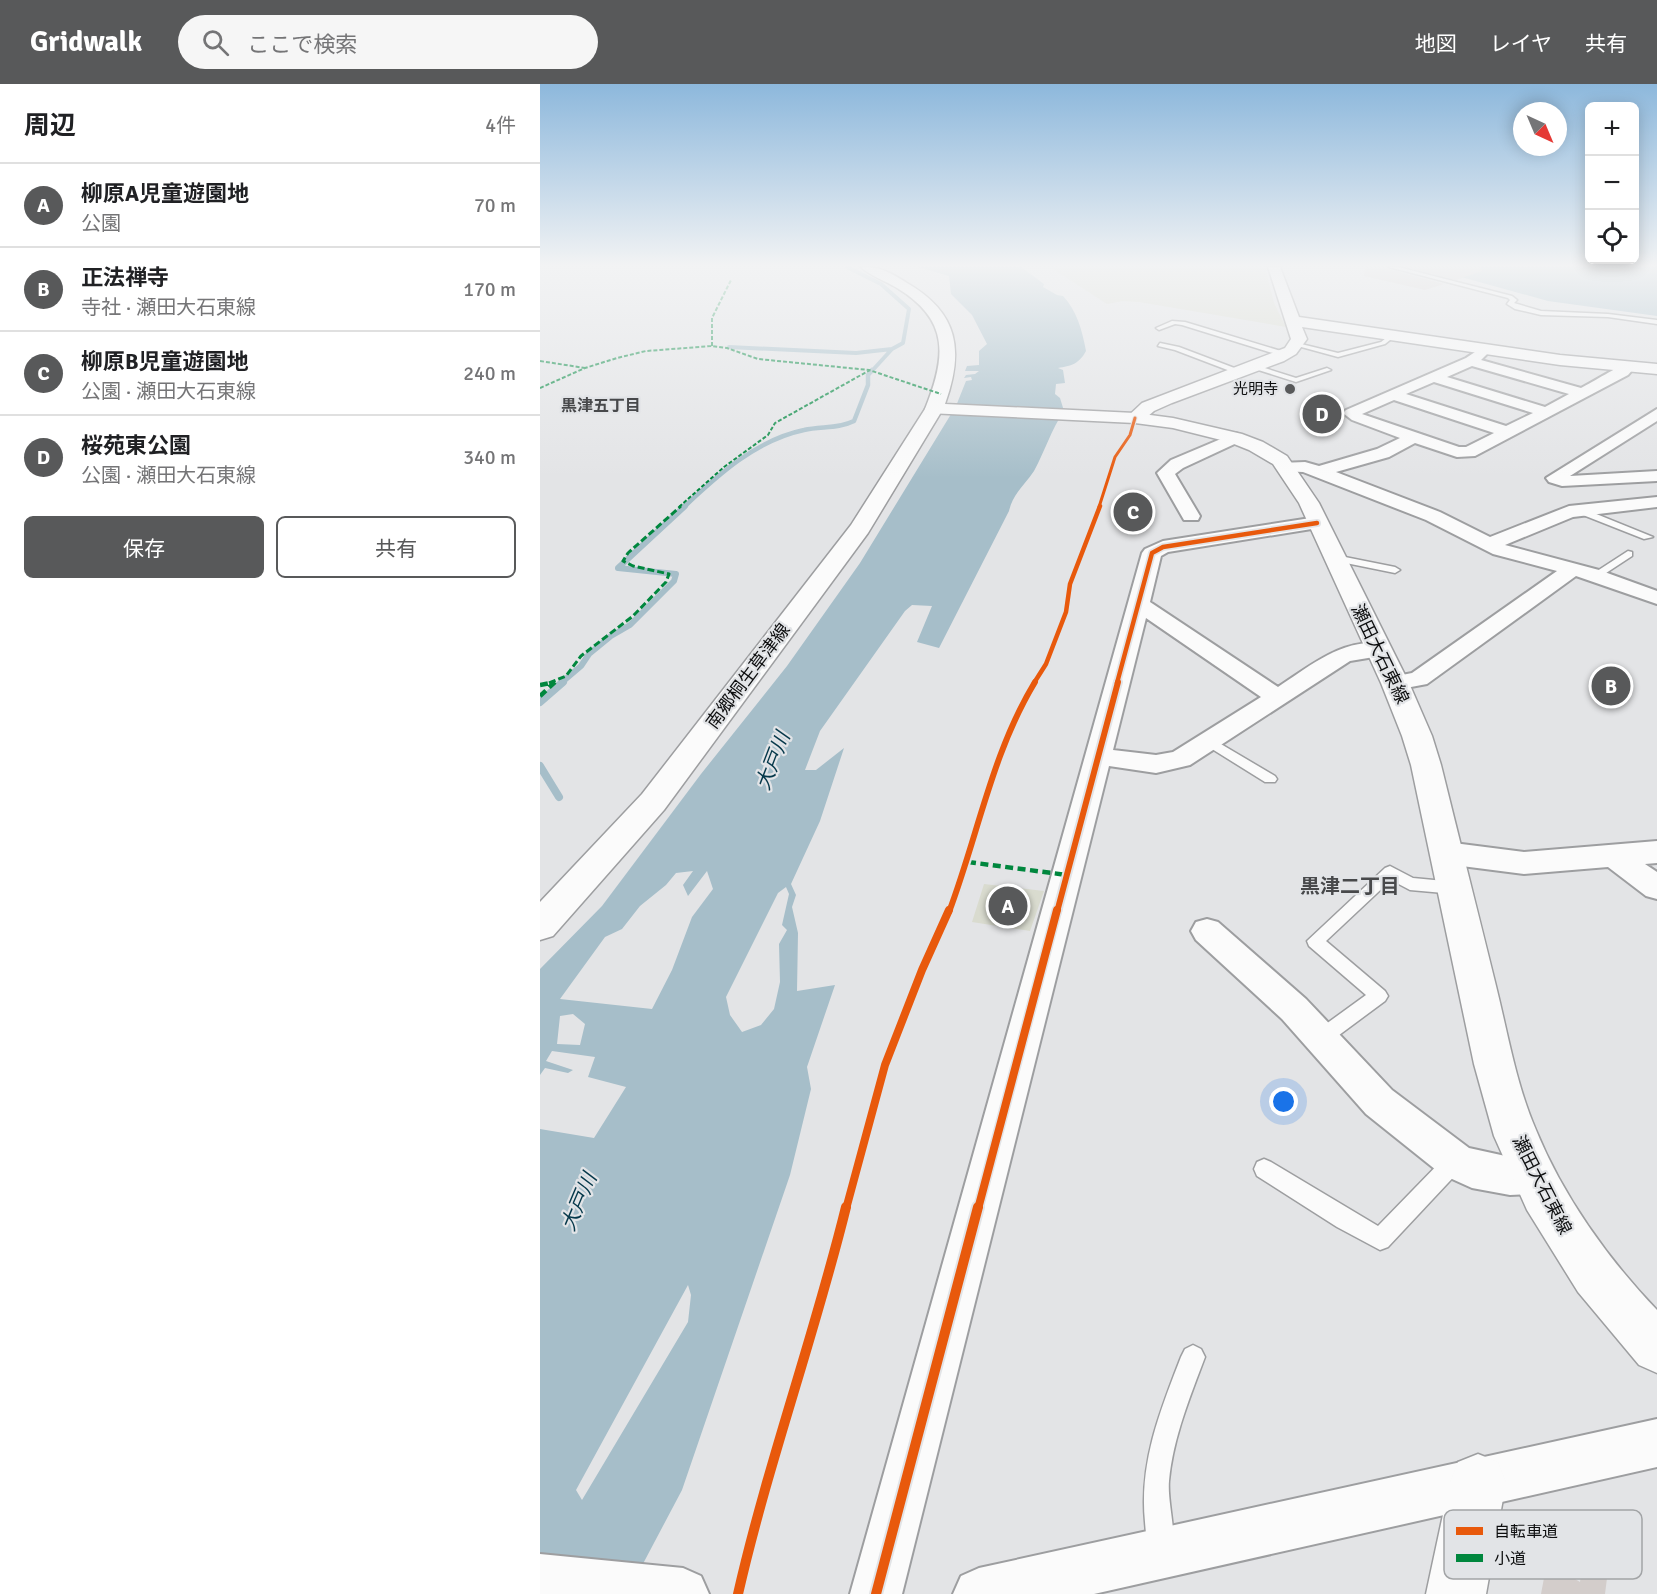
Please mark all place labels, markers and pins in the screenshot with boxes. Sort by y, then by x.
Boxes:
place label: 光明寺 [1233,380,1278,398]
marker: 光明寺 [1283,382,1297,396]
pin: D [1302,392,1342,436]
pin: C [1114,490,1152,534]
pin: B [1592,664,1630,708]
pin: A [988,884,1028,928]

